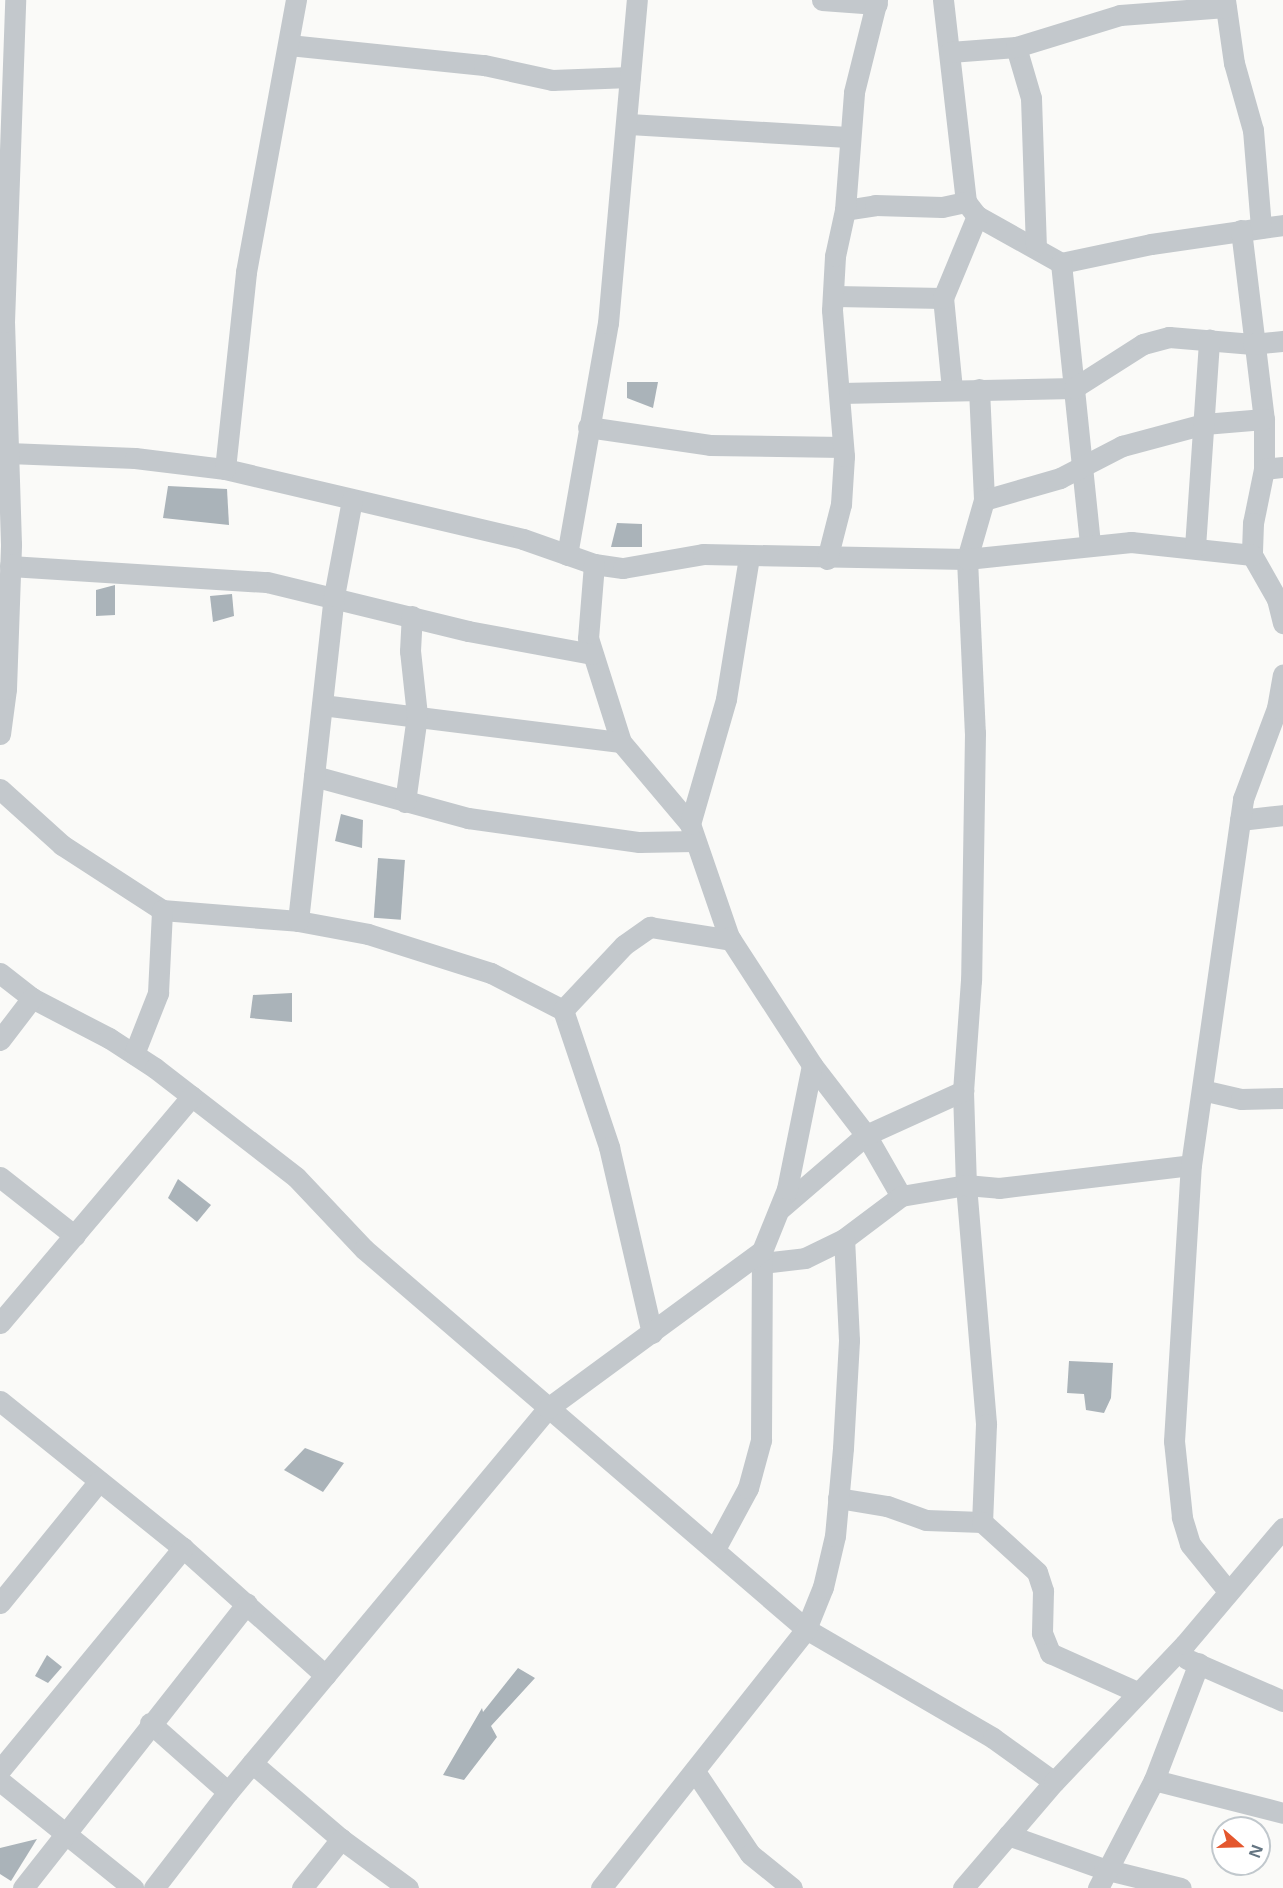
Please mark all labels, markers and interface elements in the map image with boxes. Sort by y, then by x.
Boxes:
north arrow [1211,1816,1271,1876]
text: N [1243,1842,1269,1861]

